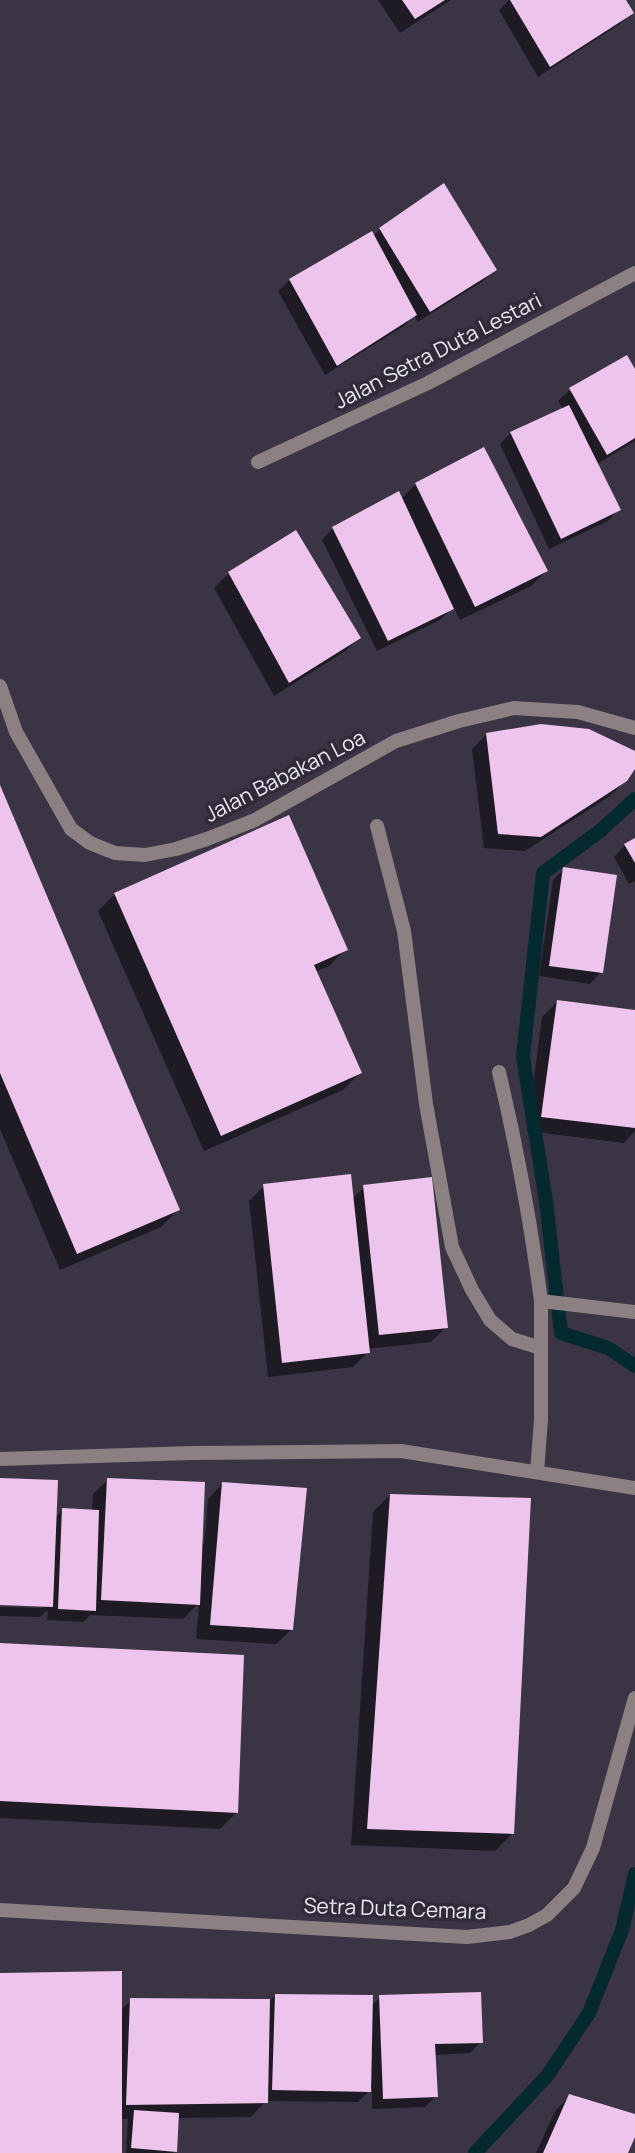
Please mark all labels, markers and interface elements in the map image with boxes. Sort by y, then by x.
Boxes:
street label: Jalan Setra Duta Lestari [329,286,546,415]
street label: Jalan Babakan Loa [199,722,370,828]
street label: Setra Duta Cemara [303,1891,487,1925]

